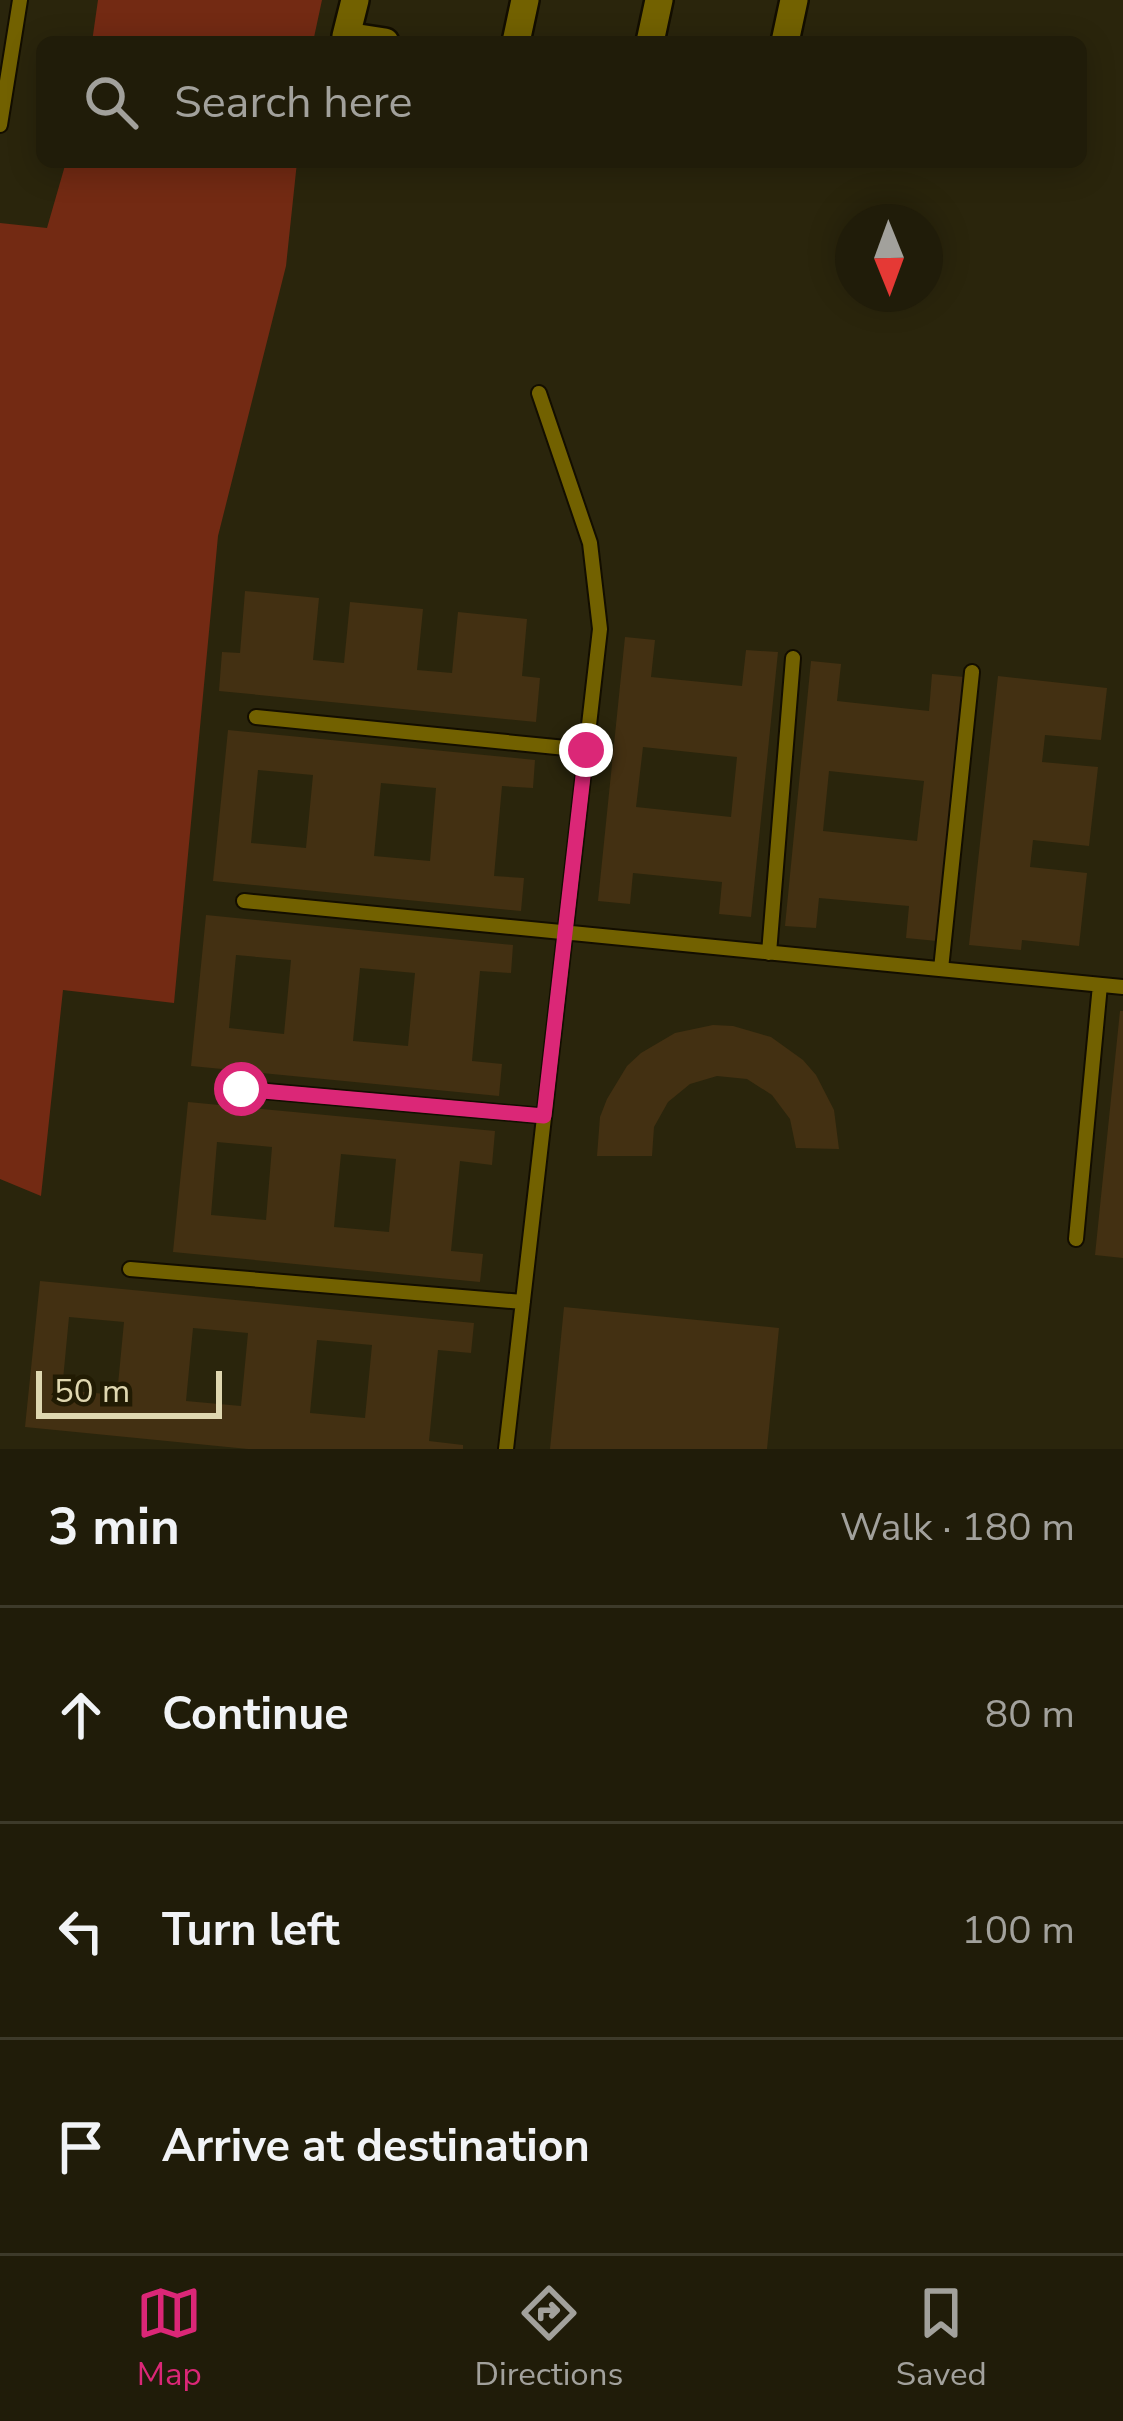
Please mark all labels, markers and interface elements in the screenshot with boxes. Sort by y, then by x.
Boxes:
search box [36,36,1087,168]
icon: search [78,69,144,135]
text: Search here [174,72,413,133]
north arrow [835,204,943,312]
route end [559,723,613,777]
route start [214,1062,268,1116]
scale bar [36,1365,222,1418]
text: 50 m [54,1369,130,1414]
text: 3 min [48,1492,180,1562]
text: Walk · 180 m [840,1501,1075,1554]
icon: ahead [48,1682,114,1748]
text: Continue [162,1684,349,1745]
text: 80 m [985,1688,1075,1741]
icon: left [48,1898,114,1964]
text: Turn left [162,1900,340,1961]
text: 100 m [961,1904,1075,1957]
icon: arrive [48,2114,114,2180]
text: Arrive at destination [162,2116,590,2177]
tab: Map [136,2280,202,2397]
tab: Directions [475,2280,623,2397]
tab: Saved [896,2280,987,2397]

